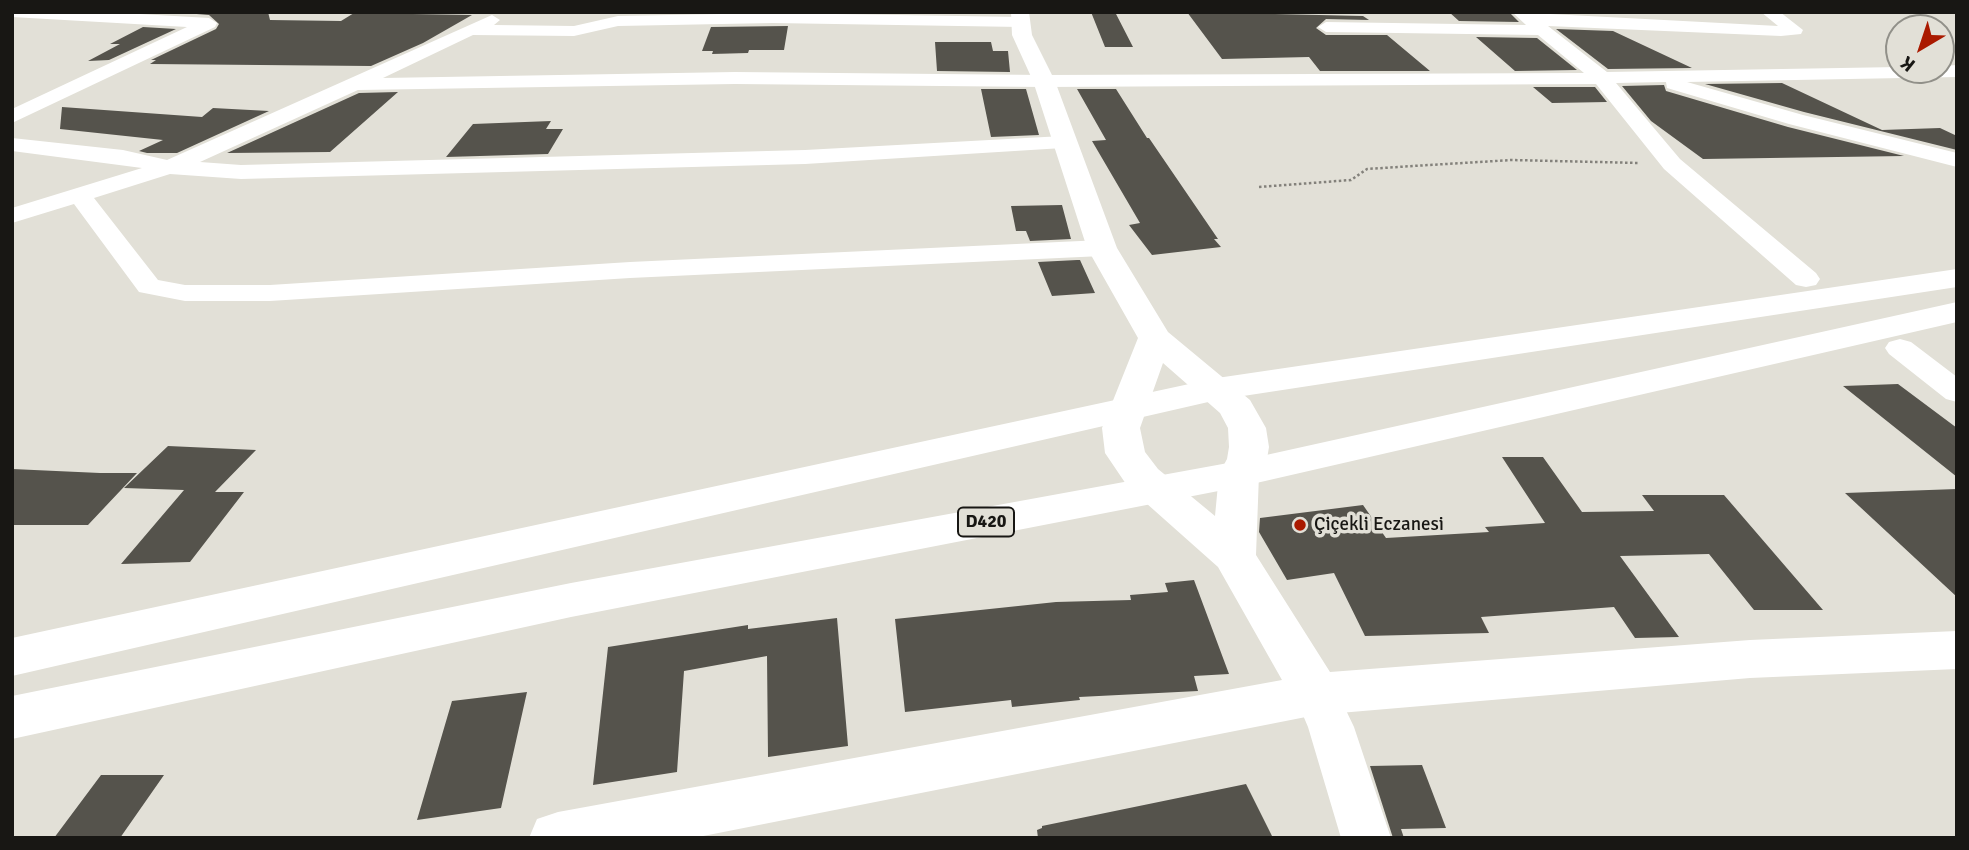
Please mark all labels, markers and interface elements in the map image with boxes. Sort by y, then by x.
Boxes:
north arrow [1885,14,1955,84]
text: K [1896,51,1920,77]
road number: D420 [958,508,1014,536]
place label: Çiçekli Eczanesi [1314,514,1444,536]
marker: Çiçekli Eczanesi [1292,517,1308,533]

